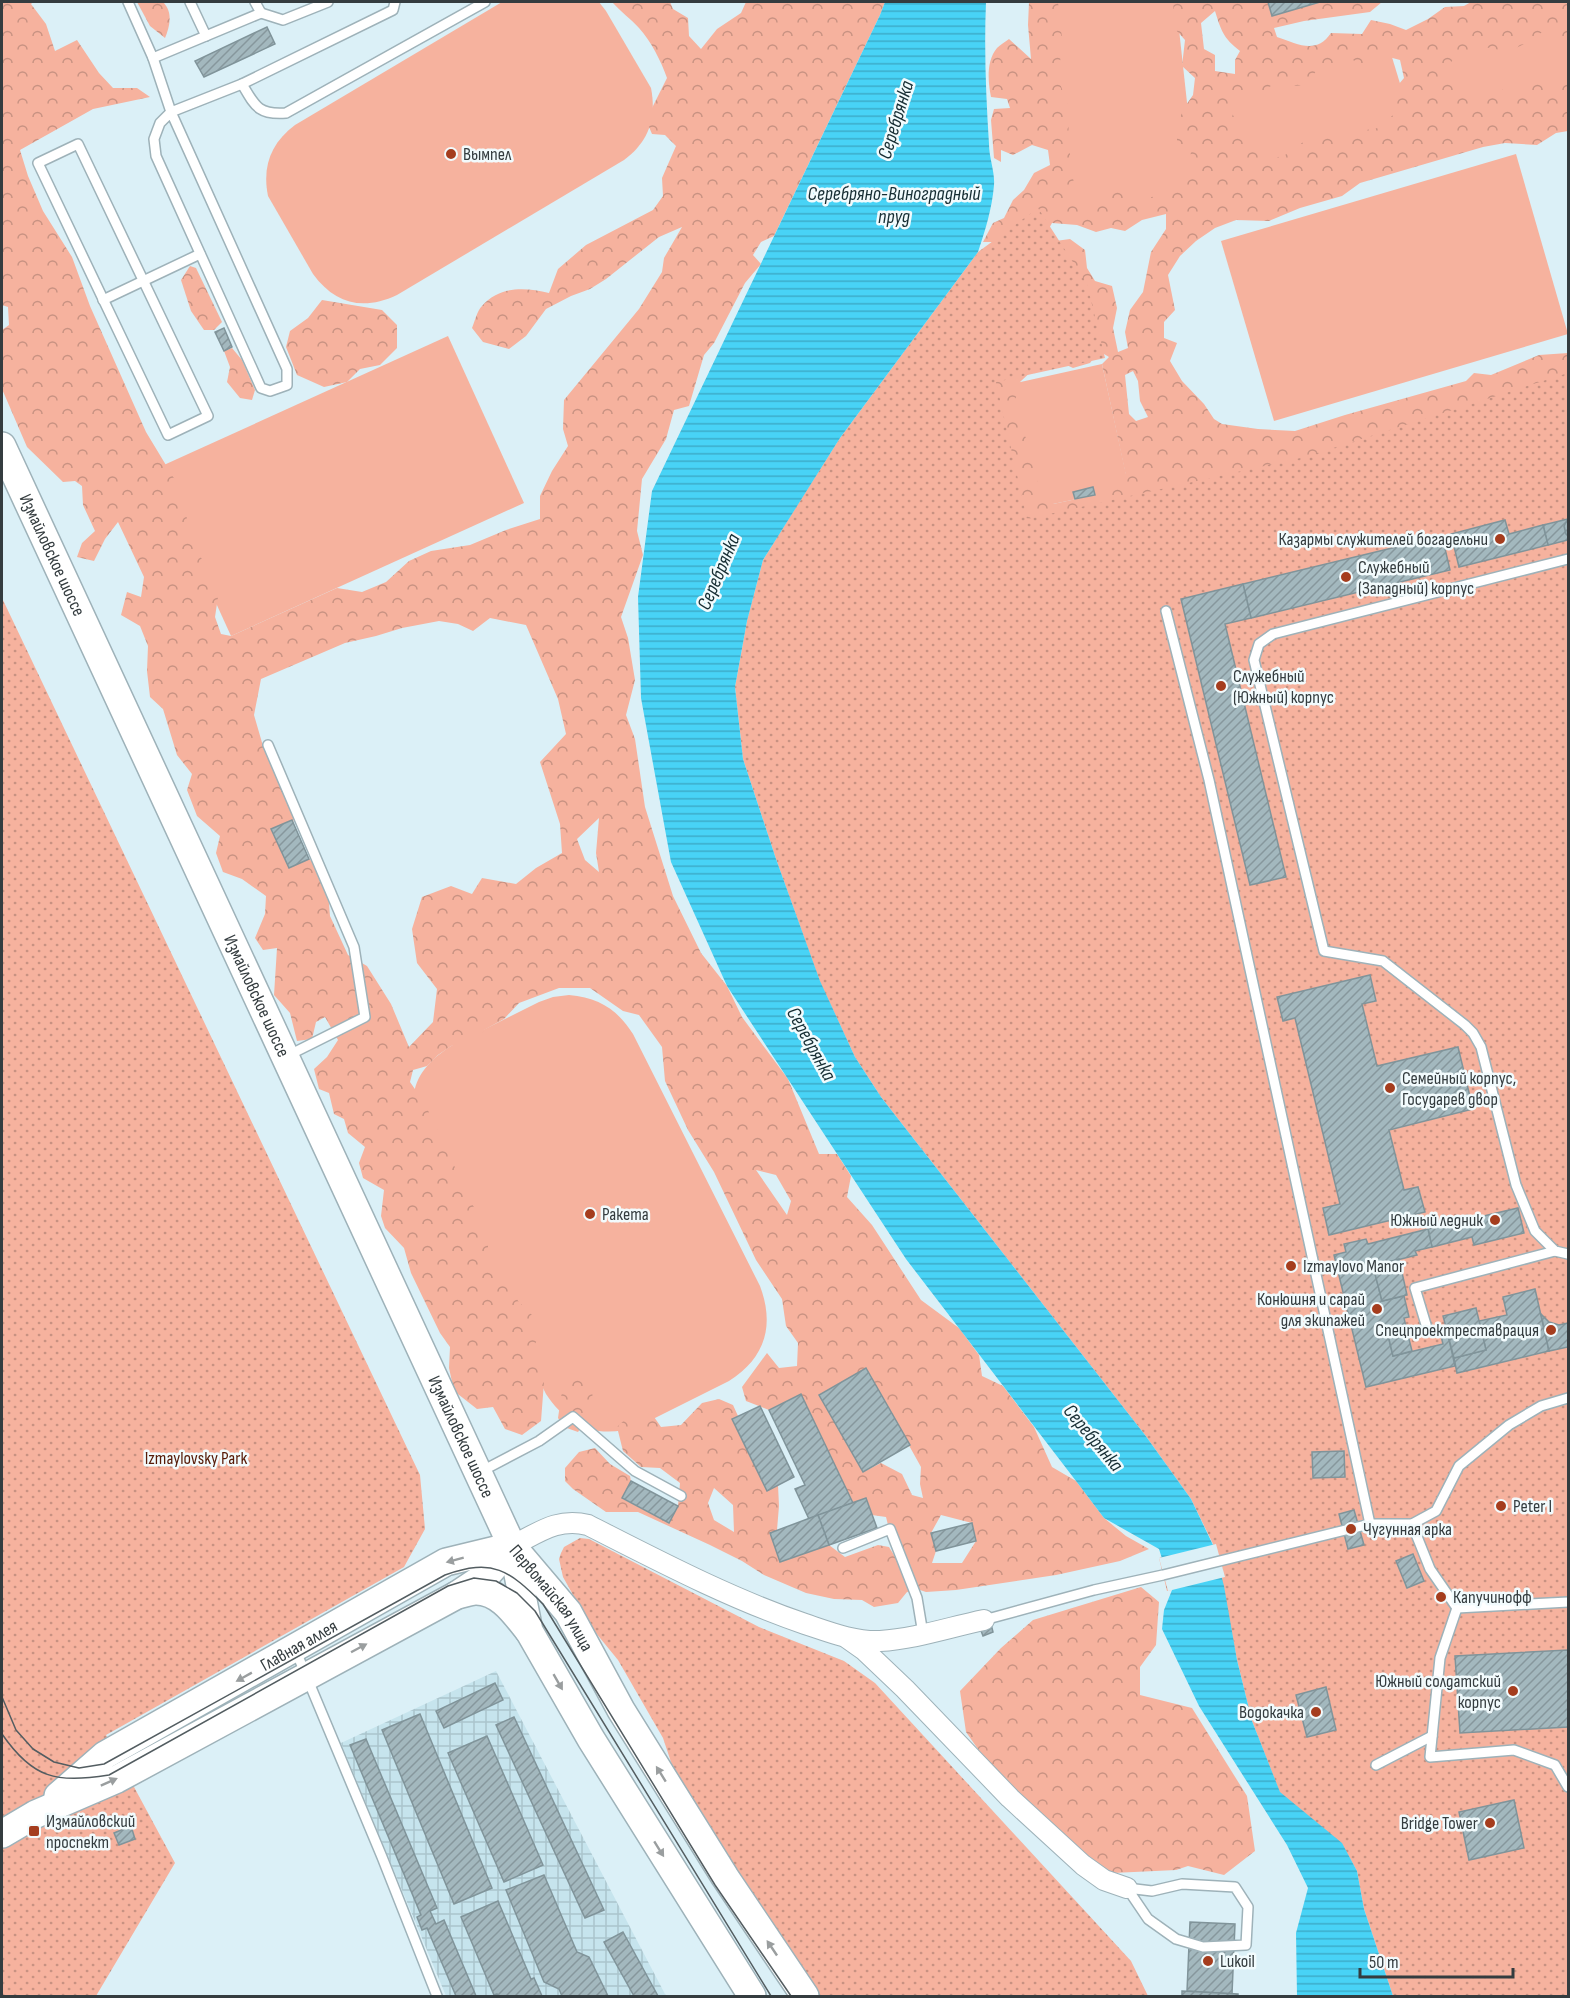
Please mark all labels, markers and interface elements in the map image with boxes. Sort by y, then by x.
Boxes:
water label: Серебрянка [873,78,919,162]
place label: Вымпел [463,144,512,165]
marker: Вымпел [444,147,458,161]
water label: Серебряно-Виноградный пруд [808,182,981,229]
street label: Измайловское шоссе [15,491,90,619]
place label: Казармы служителей богадельни [1279,529,1488,550]
water label: Серебрянка [692,530,746,614]
marker: Казармы служителей богадельни [1493,532,1507,546]
place label: Служебный (Западный) корпус [1358,557,1474,599]
marker: Служебный (Западный) корпус [1339,570,1353,584]
place label: Служебный (Южный) корпус [1233,666,1334,708]
marker: Служебный (Южный) корпус [1214,679,1228,693]
street label: Измайловское шоссе [220,931,294,1060]
water label: Серебрянка [781,1003,841,1085]
place label: Семейный корпус, Государев двор [1402,1068,1516,1110]
marker: Семейный корпус, Государев двор [1383,1081,1397,1095]
place label: Ракета [602,1204,649,1225]
marker: Ракета [583,1207,597,1221]
place label: Южный ледник [1390,1210,1483,1231]
marker: Южный ледник [1488,1213,1502,1227]
place label: Izmaylovo Manor [1303,1256,1404,1277]
marker: Izmaylovo Manor [1284,1259,1298,1273]
place label: Конюшня и сарай для экипажей [1257,1289,1365,1331]
marker: Конюшня и сарай для экипажей [1370,1302,1384,1316]
place label: Спецпроектреставрация [1375,1320,1539,1341]
marker: Спецпроектреставрация [1544,1323,1558,1337]
street label: Измайловское шоссе [424,1372,499,1501]
water label: Серебрянка [1058,1399,1128,1477]
park label: Izmaylovsky Park [145,1448,247,1469]
place label: Peter I [1513,1496,1552,1517]
marker: Peter I [1494,1499,1508,1513]
place label: Чугунная арка [1363,1519,1452,1540]
marker: Чугунная арка [1344,1522,1358,1536]
street label: Первомайская улица [505,1540,598,1655]
one-way arrow [446,1556,464,1565]
place label: Капучинофф [1453,1587,1532,1608]
marker: Капучинофф [1434,1590,1448,1604]
street label: Главная аллея [257,1615,341,1675]
one-way arrow [351,1643,368,1653]
one-way arrow [236,1671,252,1682]
place label: Южный солдатский корпус [1375,1671,1501,1713]
one-way arrow [553,1674,564,1690]
marker: Южный солдатский корпус [1506,1684,1520,1698]
place label: Водокачка [1239,1702,1304,1723]
marker: Водокачка [1309,1705,1323,1719]
one-way arrow [655,1766,666,1782]
one-way arrow [101,1778,118,1787]
place label: Измайловский проспект [46,1811,135,1853]
place label: Bridge Tower [1401,1813,1478,1834]
marker: Bridge Tower [1483,1816,1497,1830]
marker: Измайловский проспект [27,1824,41,1838]
one-way arrow [654,1840,665,1857]
one-way arrow [767,1940,778,1956]
scale bar [1360,1941,1513,1979]
place label: Lukoil [1220,1951,1255,1972]
text: 50 m [1369,1952,1399,1973]
marker: Lukoil [1201,1954,1215,1968]

